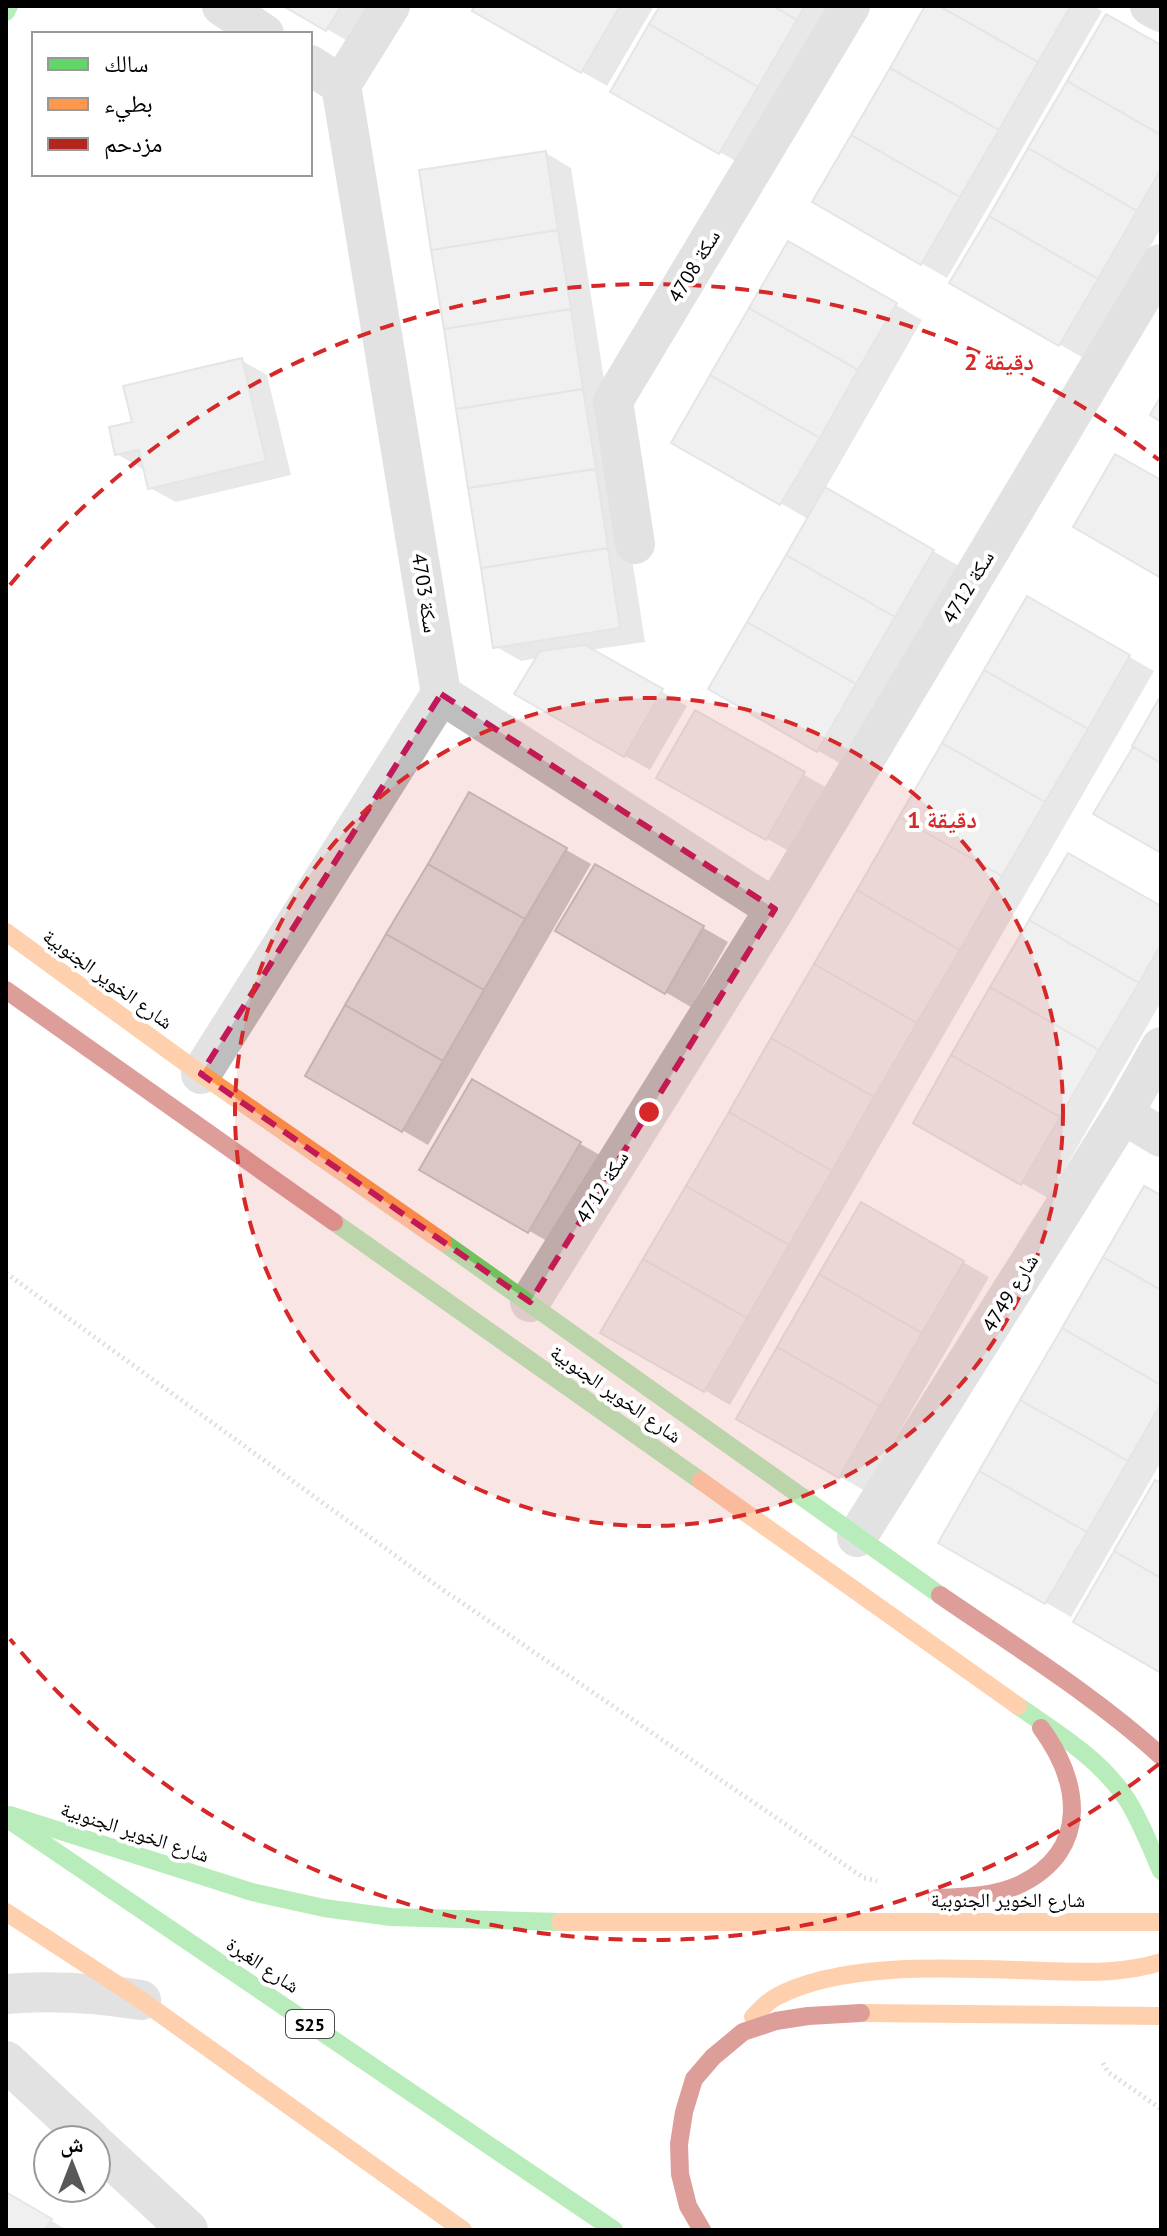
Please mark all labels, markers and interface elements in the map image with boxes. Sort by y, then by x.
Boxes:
legend [32,32,312,176]
text: سالك [104,48,149,79]
text: بطيء [104,88,153,123]
text: مزدحم [104,128,163,160]
street label: سكة 4708 [662,225,726,307]
text: 2 دقيقة [964,346,1034,377]
street label: سكة 4712 [936,546,1000,628]
street label: 4703 سكة [406,551,444,635]
text: 1 دقيقة [907,804,977,835]
street label: شارع الخوير الجنوبية [38,923,178,1035]
centre of rings [635,1098,663,1126]
street label: سكة 4712 [570,1146,634,1228]
street label: 4749 شارع [976,1249,1044,1337]
street label: شارع الخوير الجنوبية [545,1339,687,1449]
street label: شارع الخوير الجنوبية [57,1796,213,1868]
street label: شارع الخوير الجنوبية [931,1887,1085,1913]
street label: شارع الغبرة [221,1931,305,1999]
road number: S25 [286,2010,334,2038]
north arrow [32,2124,112,2204]
text: ش [60,2130,84,2158]

